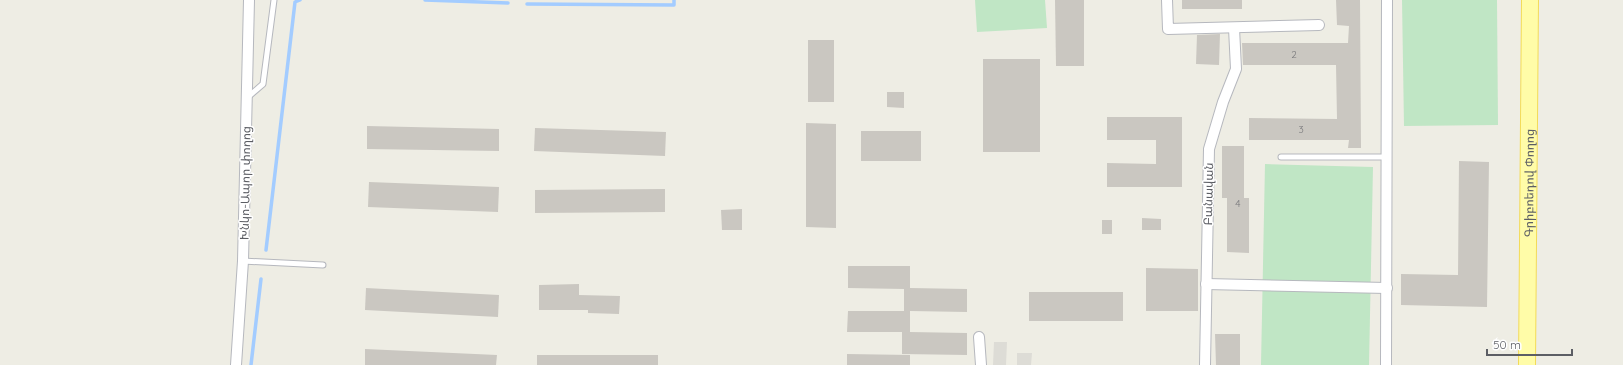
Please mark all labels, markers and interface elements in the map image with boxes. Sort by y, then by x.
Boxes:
house number: 2 [1291,48,1297,61]
house number: 3 [1298,123,1304,136]
street label: Խնկո-Ապոր փողոց [237,126,253,240]
street label: Գրիբոեդով Փողոց [1521,129,1536,237]
street label: Բանավան [1200,162,1216,226]
house number: 4 [1235,197,1241,210]
scale bar [1487,331,1572,357]
text: 50 m [1493,337,1521,352]

